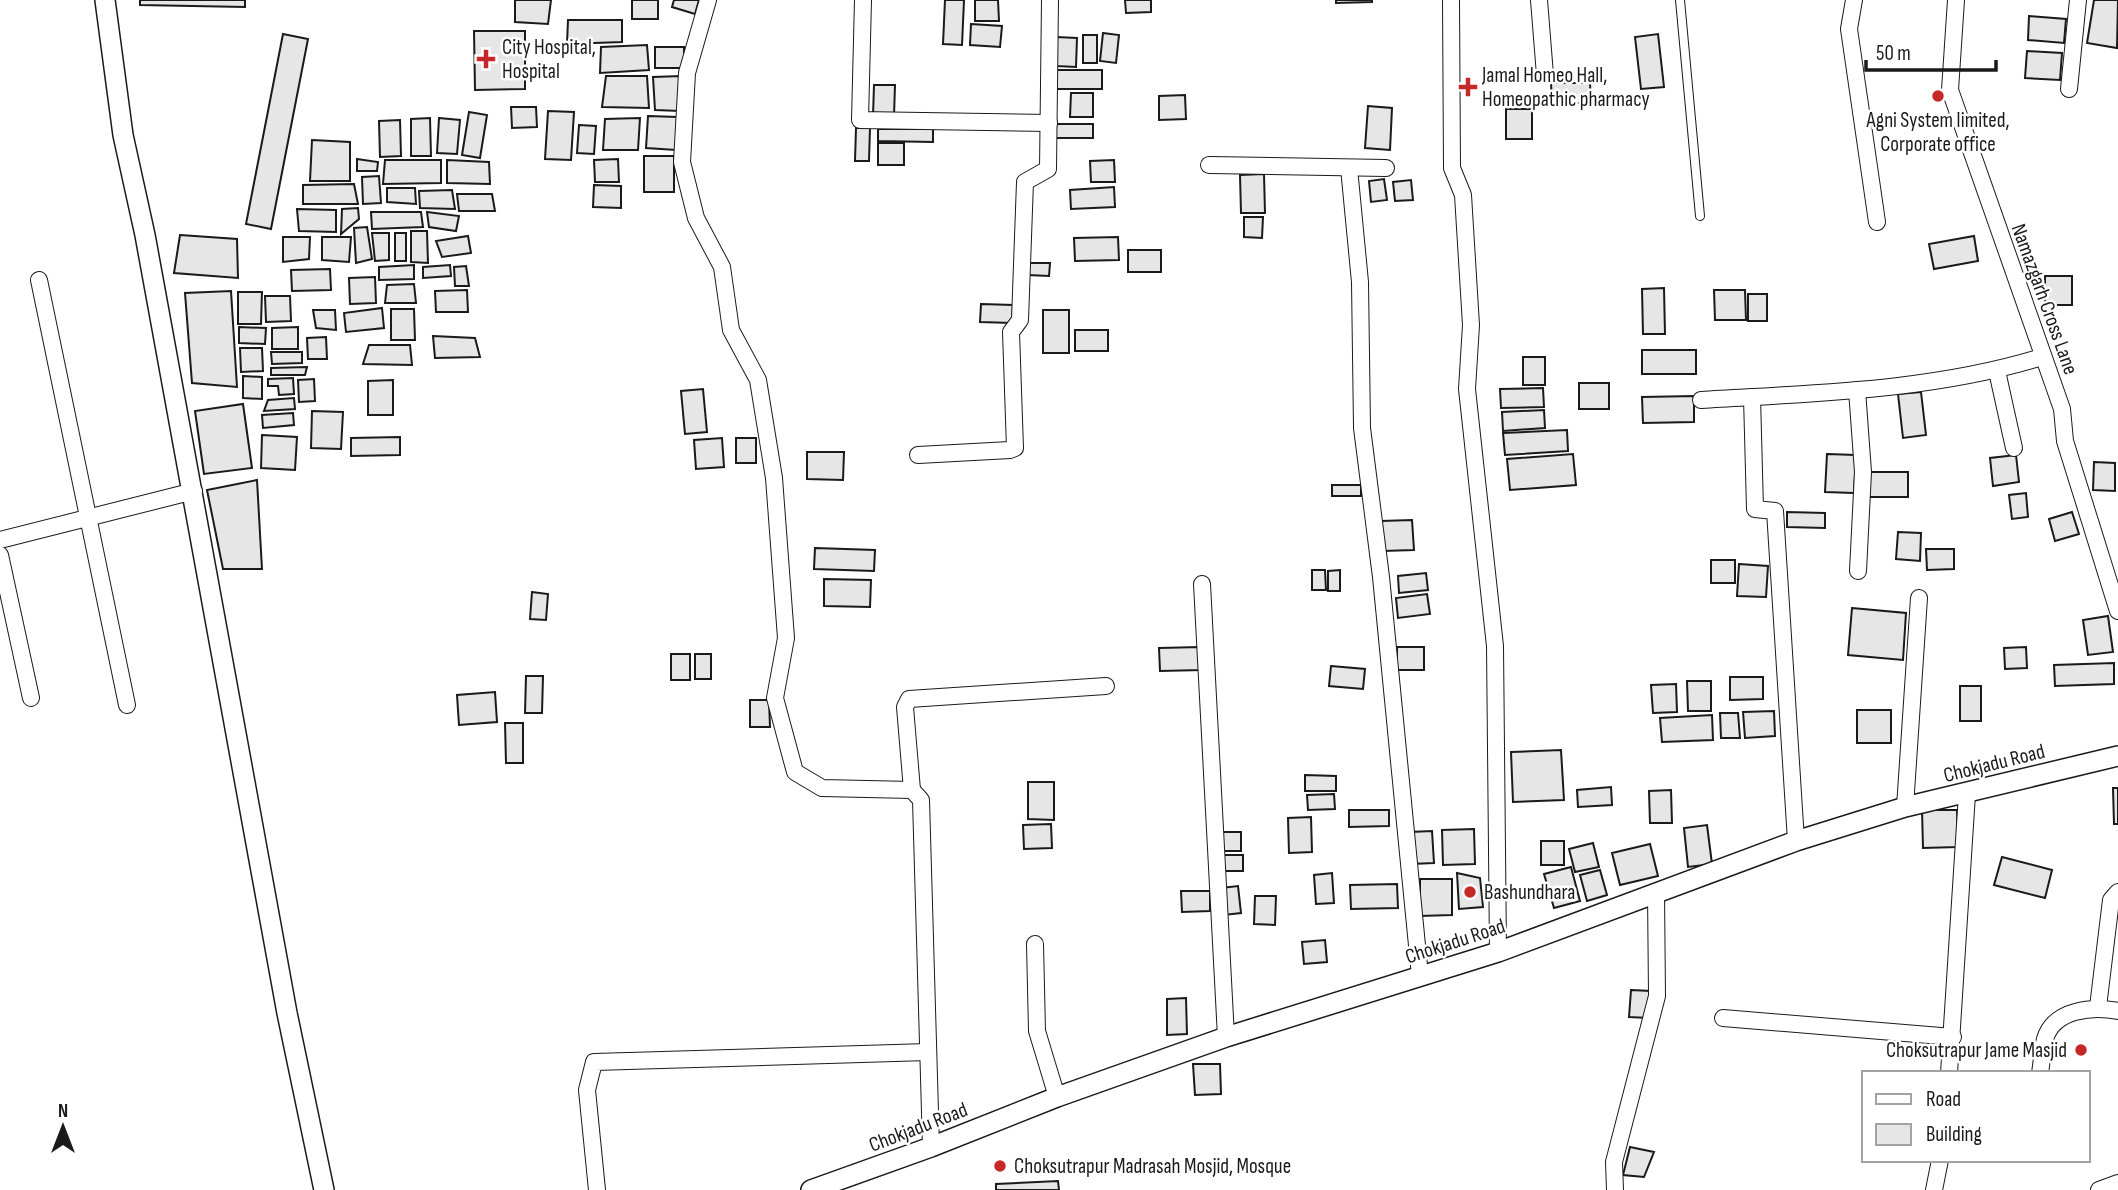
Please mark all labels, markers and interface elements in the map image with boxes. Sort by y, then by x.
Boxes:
scale bar [1866,28,1996,72]
place label: City Hospital, Hospital [502,35,596,84]
text: 50 m [1876,41,1911,66]
marker: City Hospital, Hospital [476,49,496,69]
place label: Jamal Homeo Hall, Homeopathic pharmacy [1481,63,1650,112]
marker: Jamal Homeo Hall, Homeopathic pharmacy [1460,79,1476,95]
marker: Agni System limited, Corporate office [1930,88,1946,104]
place label: Agni System limited, Corporate office [1865,108,2010,157]
street label: Namazgarh Cross Lane [2006,220,2083,378]
street label: Chokjadu Road [1941,739,2047,788]
place label: Bashundhara [1484,880,1575,905]
marker: Bashundhara [1462,884,1478,900]
street label: Chokjadu Road [1402,914,1508,969]
place label: Choksutrapur Jame Masjid [1886,1038,2067,1063]
marker: Choksutrapur Jame Masjid [2073,1042,2089,1058]
legend [1862,1071,2090,1162]
text: Road [1926,1087,1961,1112]
north arrow [28,1092,98,1162]
street label: Chokjadu Road [865,1097,971,1158]
text: N [58,1100,68,1123]
text: Building [1926,1122,1982,1147]
place label: Choksutrapur Madrasah Mosjid, Mosque [1014,1154,1291,1179]
marker: Choksutrapur Madrasah Mosjid, Mosque [992,1158,1008,1174]

